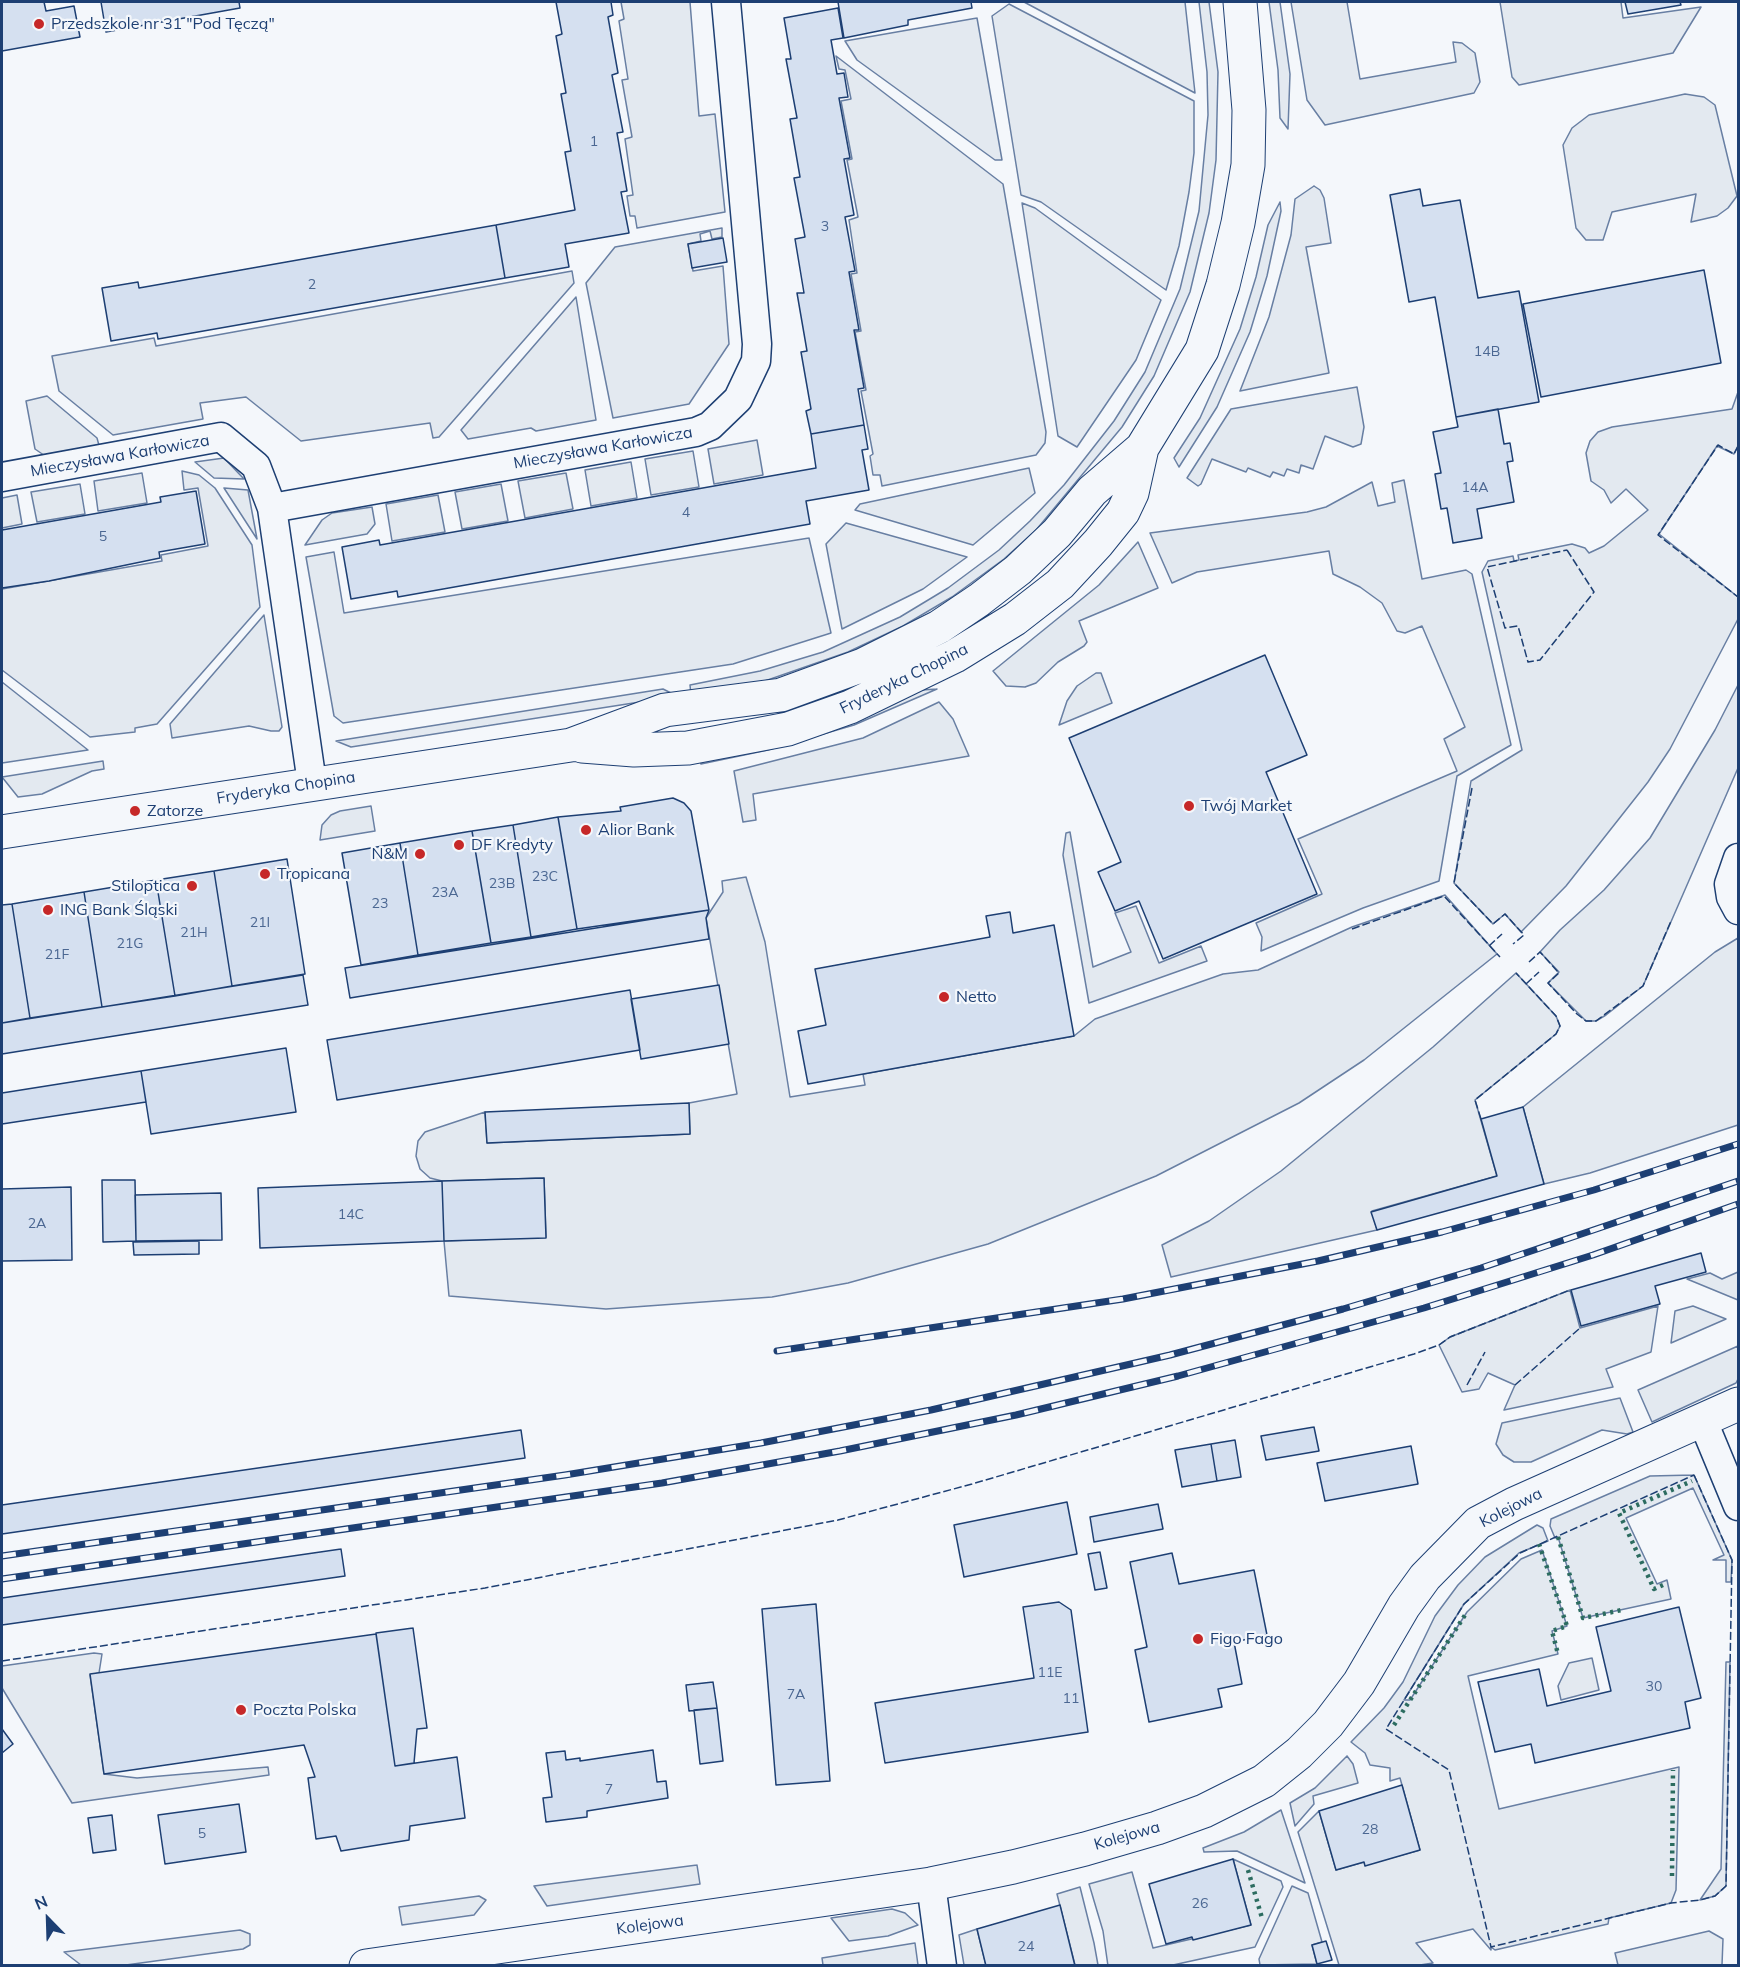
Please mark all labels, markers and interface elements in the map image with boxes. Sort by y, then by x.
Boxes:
place label: Przedszkole nr 31 "Pod Tęczą" [51,14,275,34]
marker: Przedszkole nr 31 "Pod Tęczą" [32,17,46,31]
house number: 1 [590,134,598,150]
house number: 3 [821,219,829,235]
house number: 2 [308,277,316,293]
house number: 14B [1474,344,1500,360]
street label: Mieczysława Karłowicza [512,423,694,473]
street label: Mieczysława Karłowicza [29,431,211,481]
house number: 14A [1461,480,1489,496]
house number: 4 [682,505,690,521]
house number: 5 [99,529,107,545]
street label: Fryderyka Chopina [837,640,971,718]
street label: Fryderyka Chopina [215,768,357,808]
place label: Twój Market [1201,796,1292,816]
marker: Twój Market [1182,799,1196,813]
place label: Zatorze [147,801,203,821]
marker: Zatorze [128,804,142,818]
place label: Alior Bank [598,820,675,840]
marker: Alior Bank [579,823,593,837]
place label: DF Kredyty [471,835,553,855]
marker: DF Kredyty [452,838,466,852]
place label: N&M [372,844,408,864]
marker: N&M [413,847,427,861]
place label: Tropicana [277,864,350,884]
marker: Tropicana [258,867,272,881]
house number: 23C [532,869,558,885]
place label: Stiloptica [111,876,180,896]
house number: 23B [489,876,515,892]
marker: Stiloptica [185,879,199,893]
house number: 23A [431,885,459,901]
house number: 23 [372,896,388,912]
place label: ING Bank Śląski [60,900,178,920]
marker: ING Bank Śląski [41,903,55,917]
house number: 21I [250,915,270,931]
house number: 21H [180,925,208,941]
house number: 21G [116,936,144,952]
house number: 21F [45,947,69,963]
place label: Netto [956,987,997,1007]
marker: Netto [937,990,951,1004]
house number: 14C [338,1207,364,1223]
house number: 2A [28,1216,46,1232]
street label: Kolejowa [1476,1484,1546,1532]
place label: Figo Fago [1210,1629,1283,1649]
marker: Figo Fago [1191,1632,1205,1646]
house number: 11E [1037,1665,1063,1681]
house number: 30 [1646,1679,1662,1695]
house number: 7A [787,1687,805,1703]
house number: 11 [1063,1691,1079,1707]
place label: Poczta Polska [253,1700,356,1720]
marker: Poczta Polska [234,1703,248,1717]
house number: 7 [605,1782,613,1798]
street label: Kolejowa [1092,1817,1162,1855]
house number: 28 [1362,1822,1378,1838]
house number: 5 [198,1826,206,1842]
north arrow [18,1889,78,1949]
text: N [31,1891,50,1914]
house number: 26 [1192,1896,1208,1912]
street label: Kolejowa [615,1911,685,1939]
house number: 24 [1018,1939,1034,1955]

